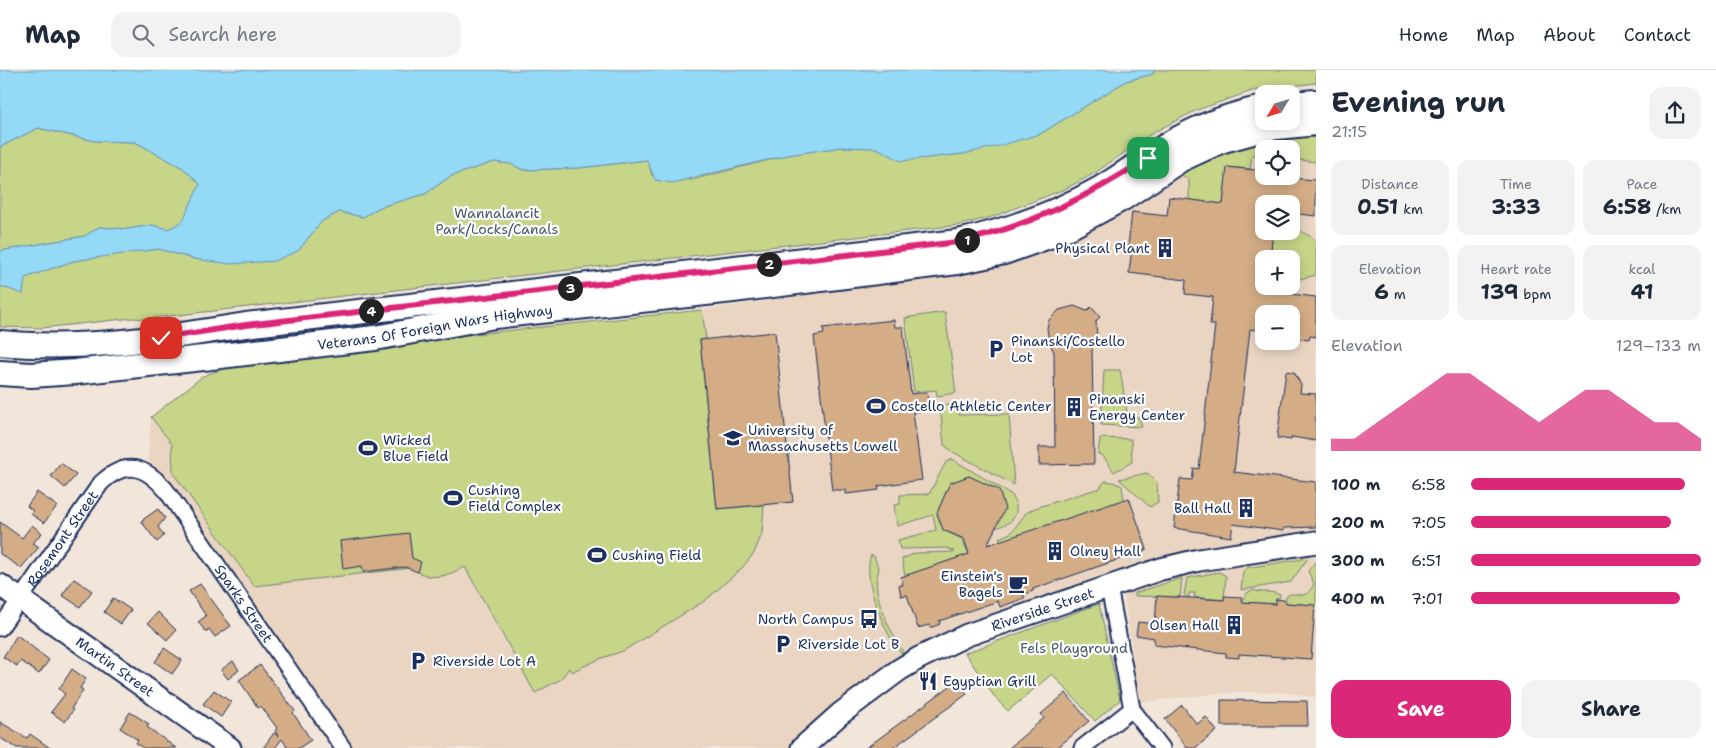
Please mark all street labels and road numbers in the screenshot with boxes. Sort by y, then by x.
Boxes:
street label: Veterans Of Foreign Wars Highway [316,301,553,354]
street label: Rosemont Street [23,487,102,590]
street label: Sparks Street [211,561,277,646]
street label: Riverside Street [989,583,1096,635]
street label: Martin Street [72,633,158,701]

